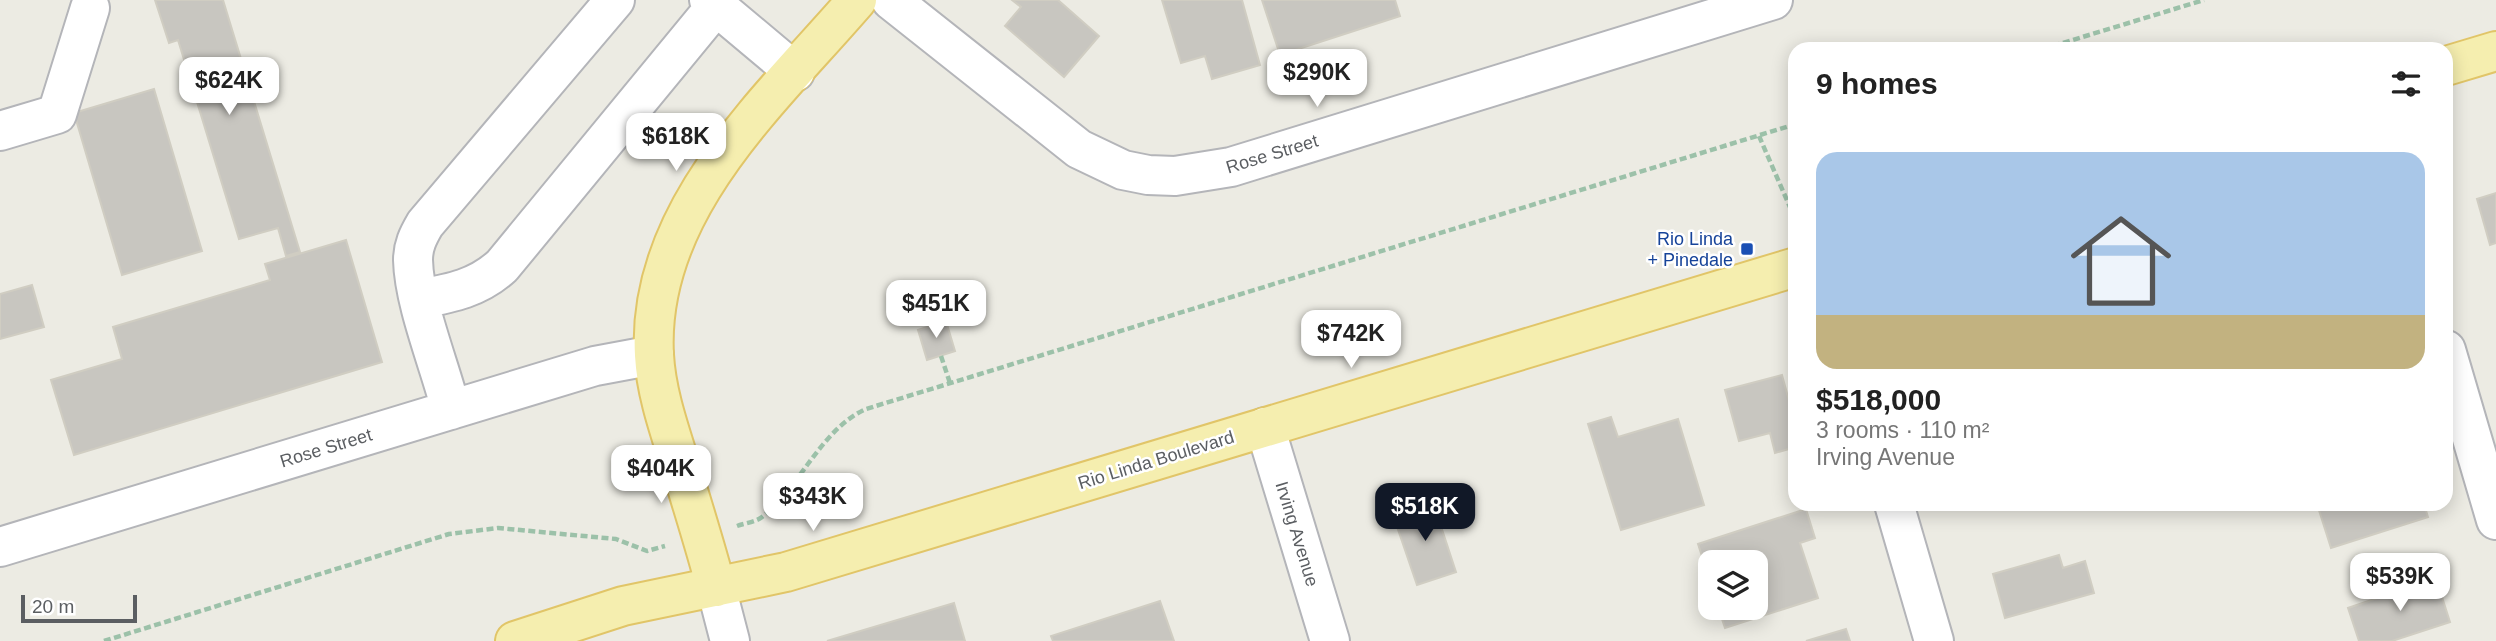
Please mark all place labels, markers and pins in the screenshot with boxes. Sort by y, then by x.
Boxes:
pin: $290K [1268,50,1366,109]
pin: $624K [180,58,278,117]
pin: $618K [627,114,725,173]
place label: Rio Linda + Pinedale [1647,229,1734,270]
marker: Rio Linda + Pinedale [1739,241,1755,257]
pin: $451K [887,280,985,340]
pin: $742K [1302,310,1400,370]
pin: $404K [612,446,710,505]
pin: $343K [764,474,862,533]
pin: $518K [1376,484,1474,543]
pin: $539K [2351,554,2449,613]

